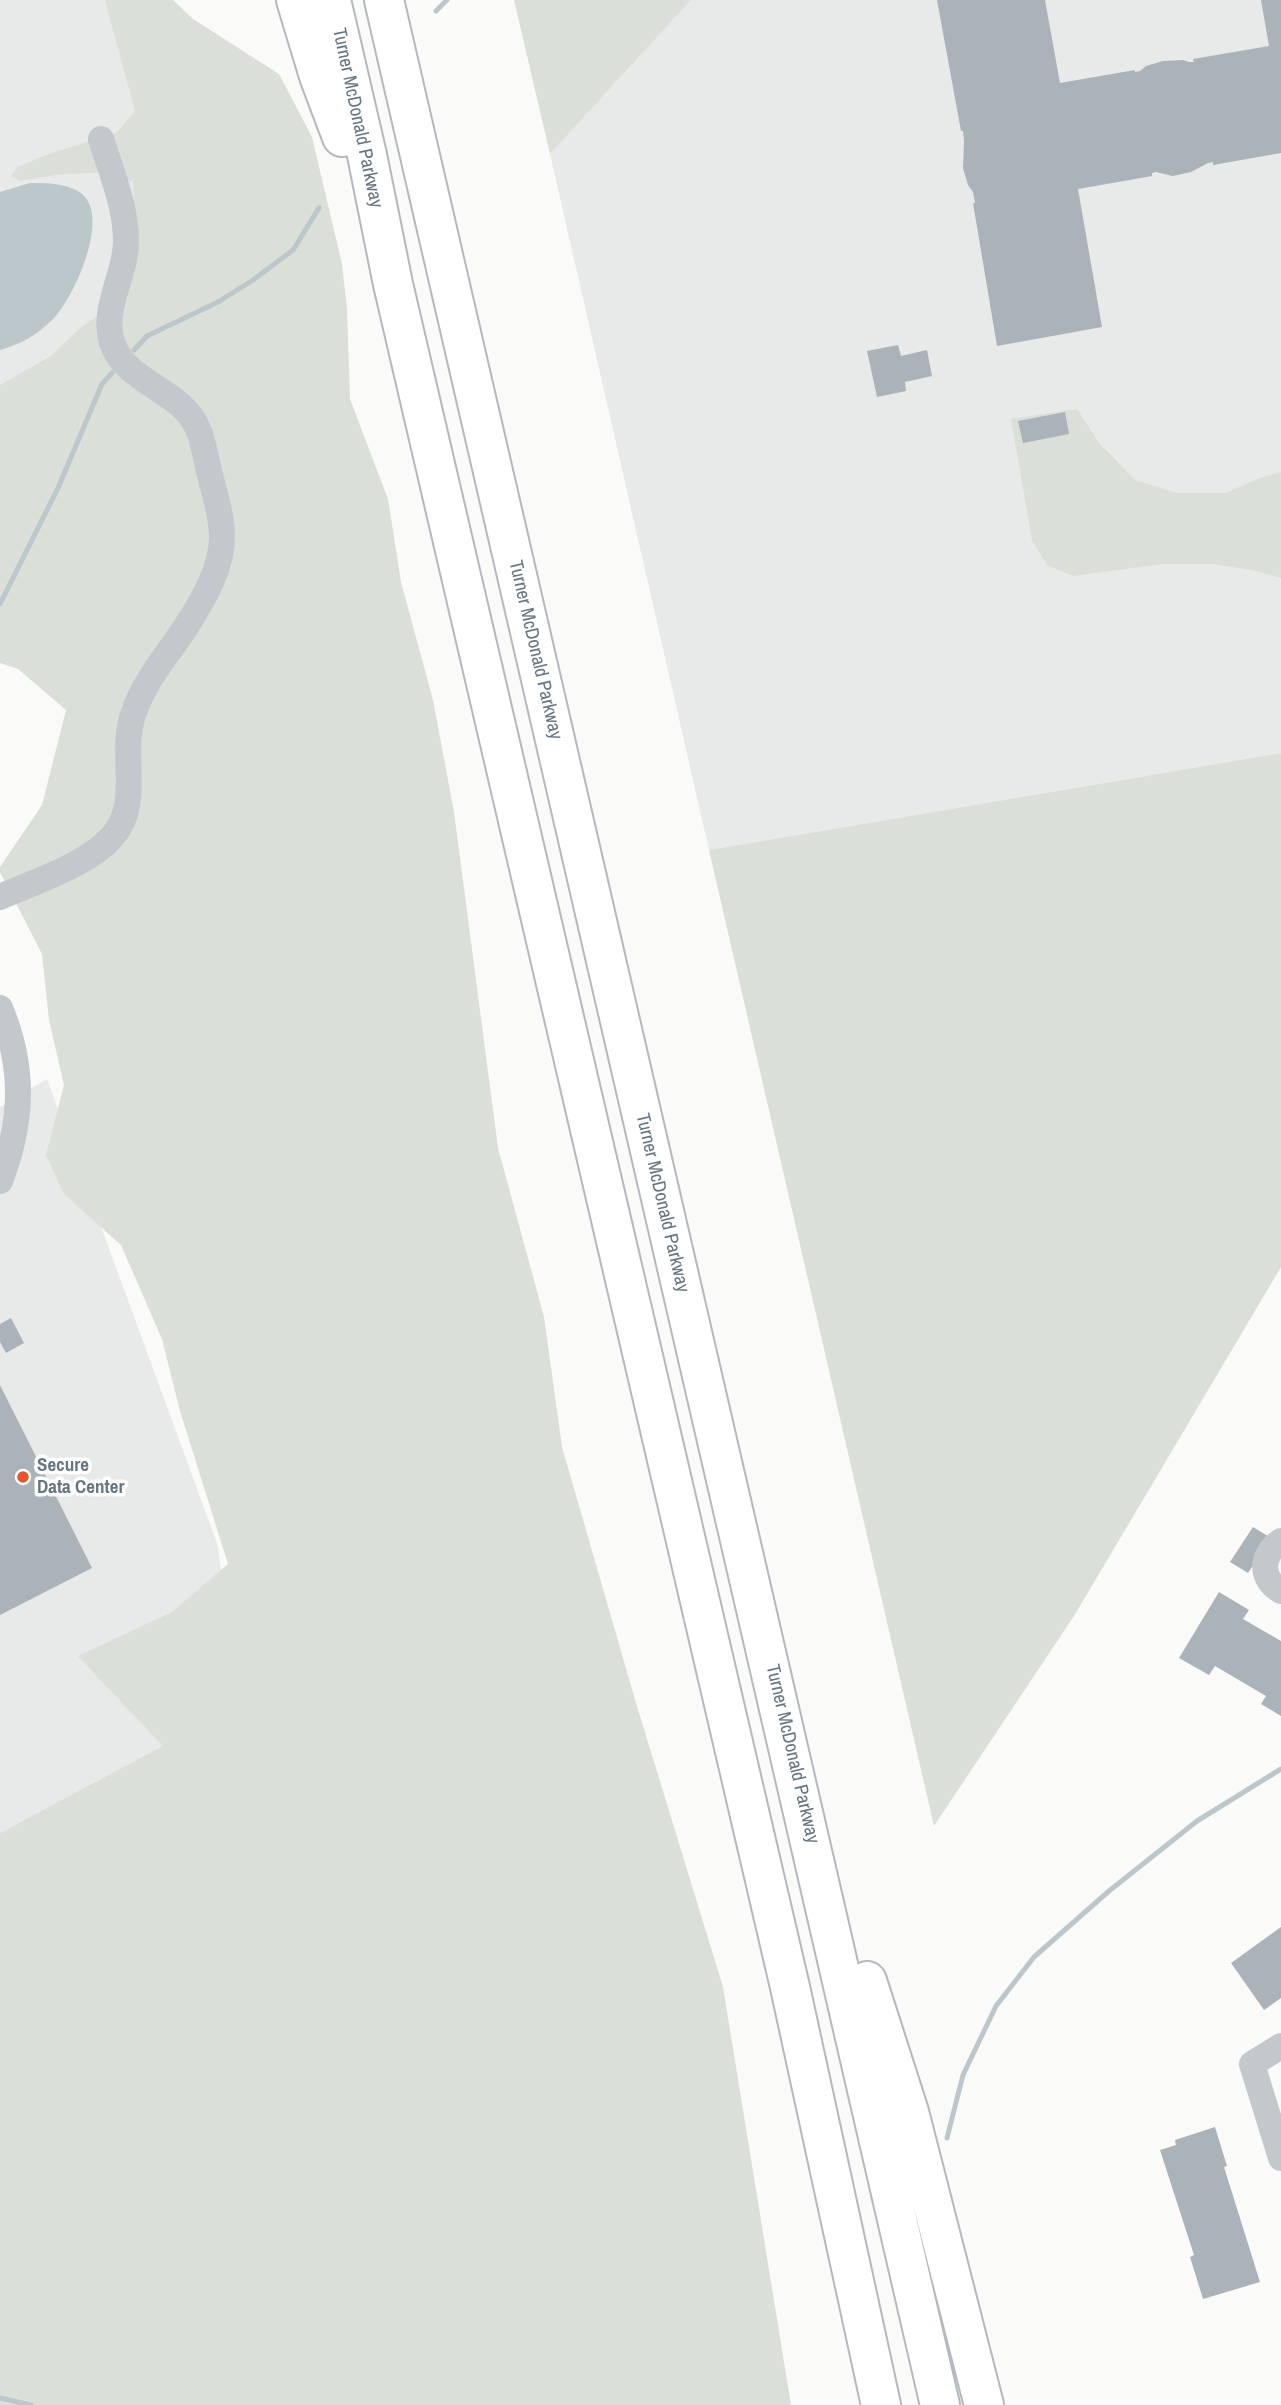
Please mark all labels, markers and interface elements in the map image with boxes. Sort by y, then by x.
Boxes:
street label: Turner McDonald Parkway [327,26,387,210]
street label: Turner McDonald Parkway [503,558,567,742]
street label: Turner McDonald Parkway [630,1111,694,1295]
place label: Secure Data Center [37,1455,124,1499]
marker: Secure Data Center [15,1469,31,1485]
street label: Turner McDonald Parkway [760,1662,824,1846]

